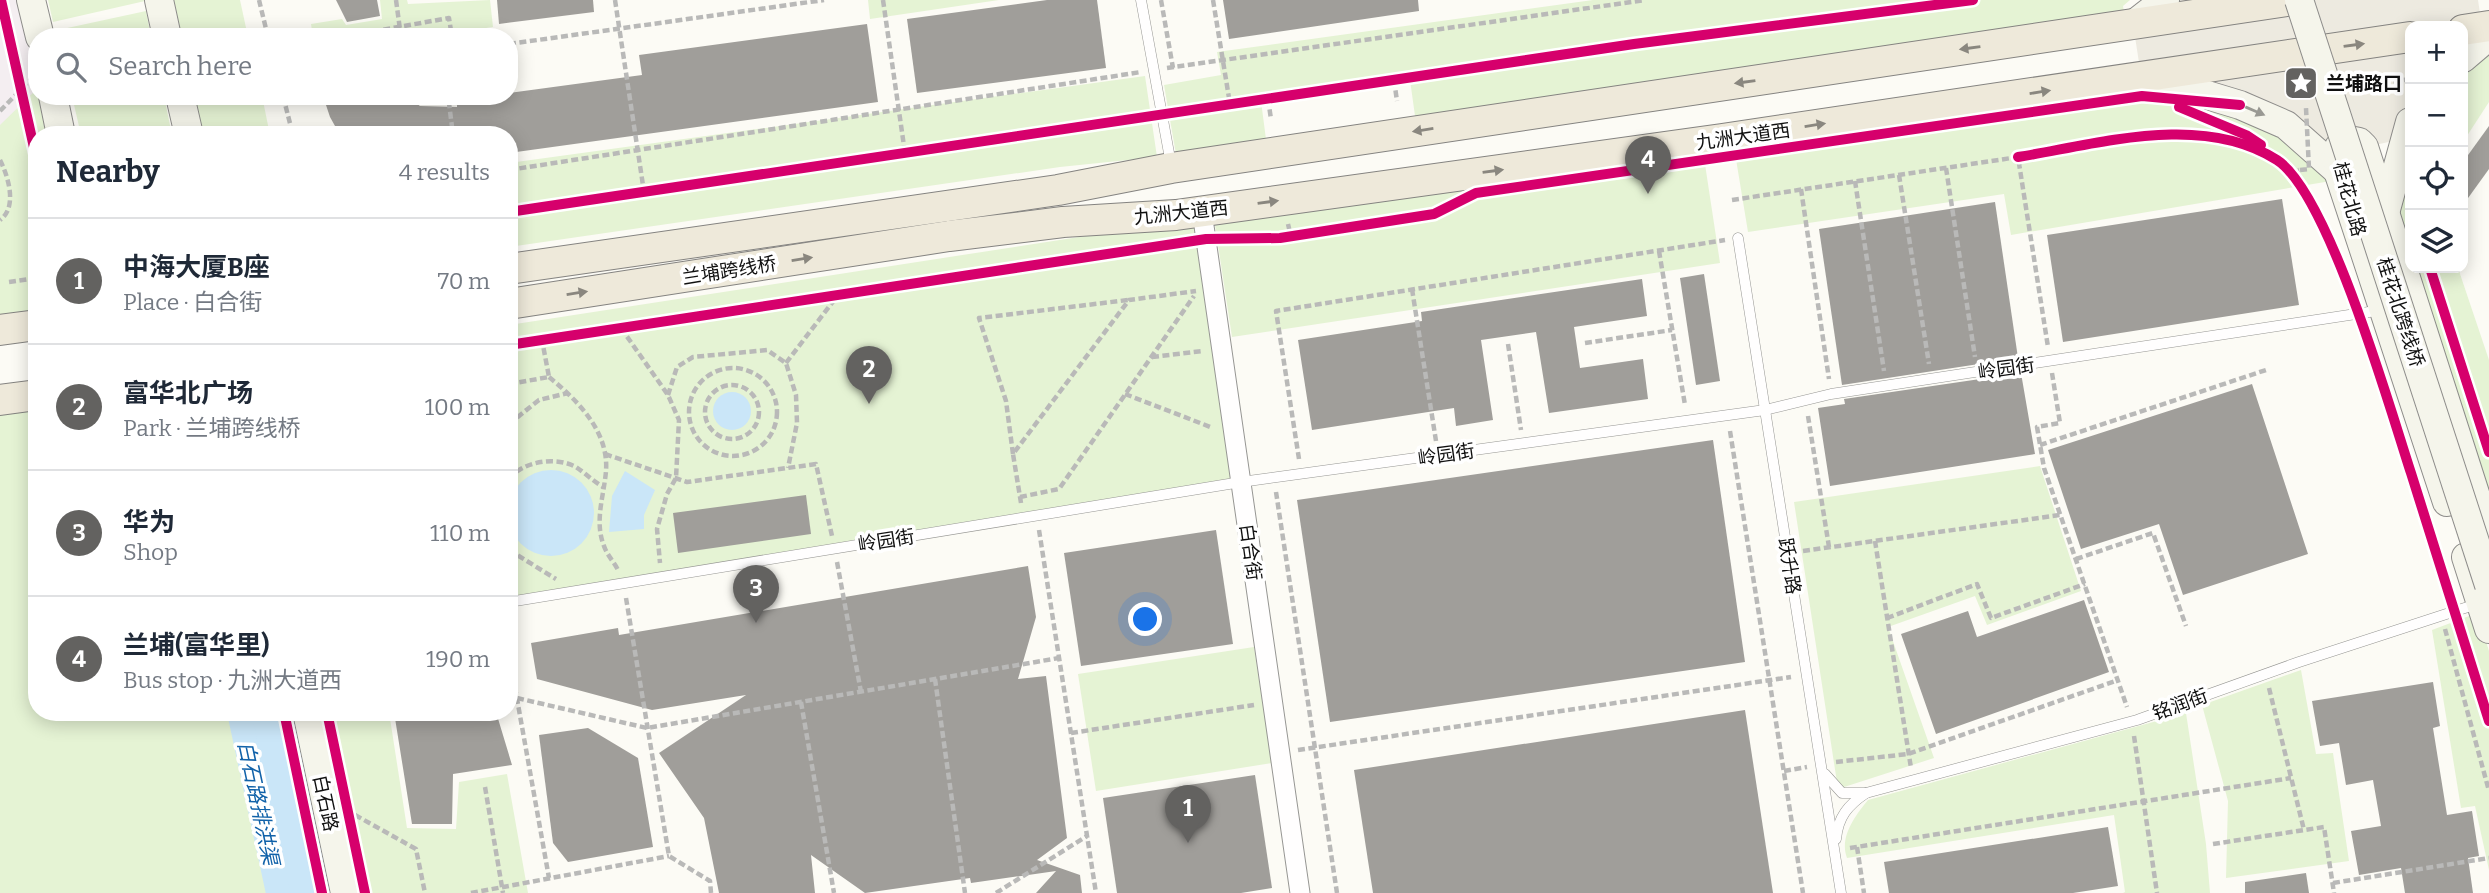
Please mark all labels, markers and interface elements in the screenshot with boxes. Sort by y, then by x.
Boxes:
map controls [2405,21,2468,273]
button: + [2405,21,2468,84]
search box [28,28,518,105]
one-way arrow [2344,39,2366,50]
one-way arrow [1959,43,1981,54]
icon: search [52,48,90,86]
text: Search here [108,51,252,82]
place icon: 兰埔路口 [2282,64,2320,102]
place label: 兰埔路口 [2326,72,2402,95]
one-way arrow [1734,76,1756,87]
button: − [2405,84,2468,147]
one-way arrow [2030,86,2052,97]
one-way arrow [2245,106,2266,117]
street label: 九洲大道西 [1694,118,1792,154]
one-way arrow [1805,119,1827,130]
one-way arrow [1412,125,1434,136]
pin: 4 [1625,136,1671,194]
button: locate [2405,147,2468,210]
text: Nearby [56,154,160,190]
text: 4 results [399,158,490,186]
street label: 桂花北路 [2329,159,2370,239]
one-way arrow [1482,165,1504,176]
street label: 九洲大道西 [1133,196,1230,229]
one-way arrow [1257,197,1279,208]
button: layers [2405,210,2468,273]
text: 中海大厦B座 [123,252,270,283]
street label: 兰埔跨线桥 [680,252,778,289]
one-way arrow [791,253,813,264]
street label: 桂花北跨线桥 [2372,254,2429,370]
text: 1 [74,267,84,295]
text: 70 m [438,267,490,295]
one-way arrow [566,287,588,298]
text: Place · 白合街 [123,288,262,316]
pin: 2 [846,346,892,404]
street label: 岭园街 [1976,353,2036,384]
text: 富华北广场 [123,378,253,409]
text: 2 [73,393,85,421]
text: 100 m [425,393,490,421]
text: Park · 兰埔跨线桥 [123,414,301,442]
street label: 岭园街 [1416,439,1476,470]
text: 华为 [123,507,175,538]
text: 3 [72,519,86,547]
text: 110 m [430,519,490,547]
street label: 白合街 [1235,522,1266,582]
street label: 岭园街 [856,525,916,556]
street label: 跃升路 [1774,536,1805,596]
text: Shop [123,538,178,566]
pin: 3 [733,565,779,623]
your location [1128,602,1162,636]
text: 兰埔(富华里) [123,630,269,661]
text: 4 [72,645,86,673]
text: 190 m [426,645,490,673]
text: Bus stop · 九洲大道西 [123,666,342,694]
street label: 铭润街 [2149,684,2211,725]
water label: 白石路排洪渠 [232,739,284,870]
street label: 白石路 [308,773,343,833]
pin: 1 [1165,785,1211,843]

